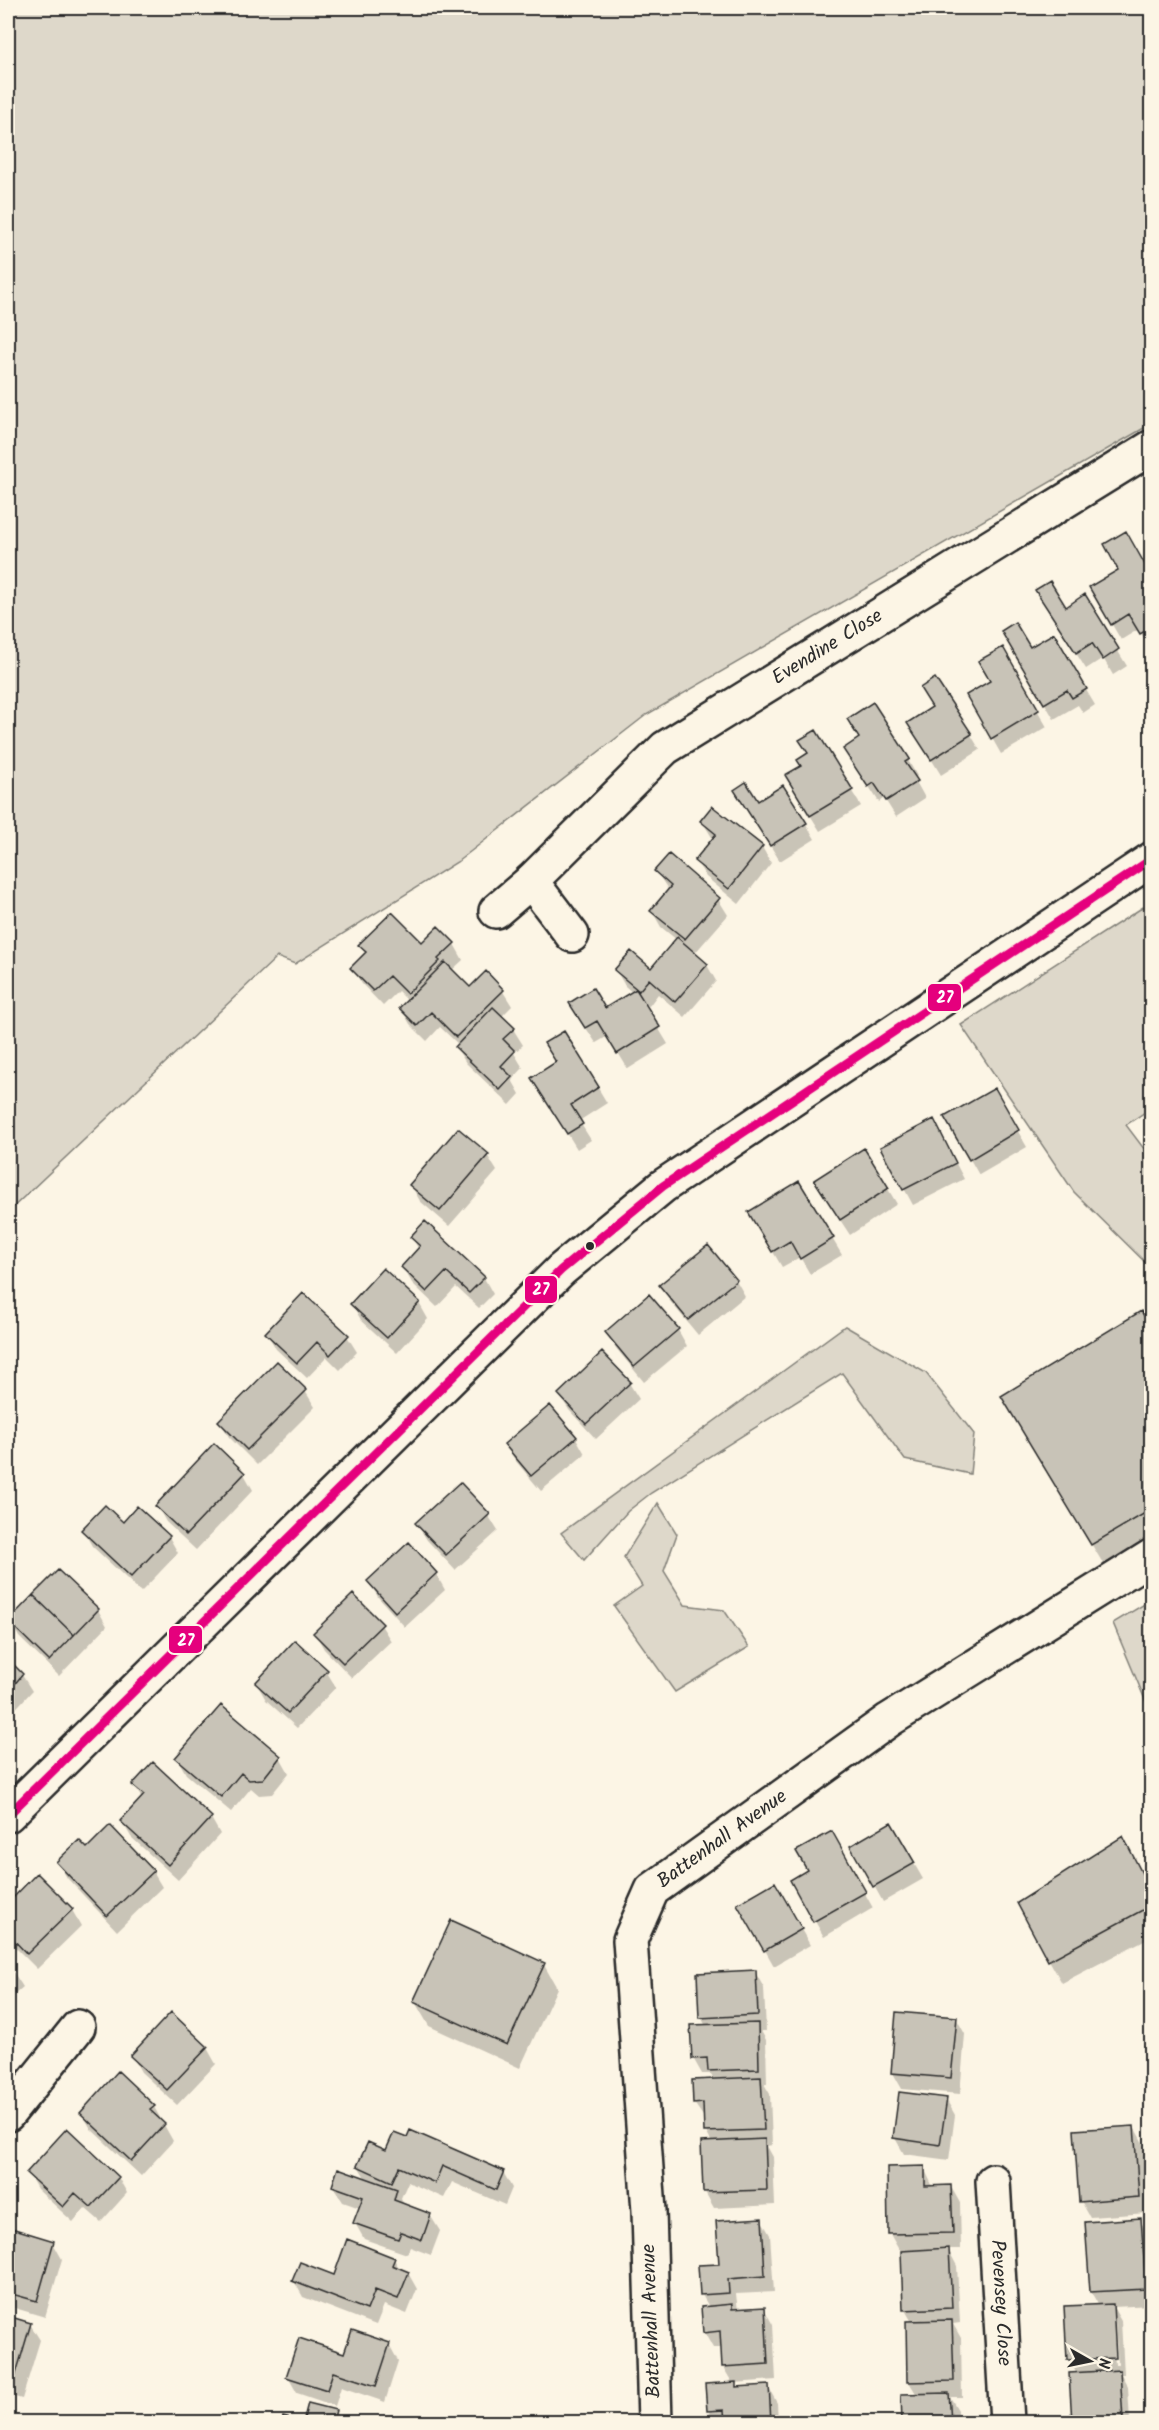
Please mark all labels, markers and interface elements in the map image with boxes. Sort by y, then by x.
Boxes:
street label: Evendine Close [766,601,889,694]
line badge: 27 [927,983,962,1012]
text: 27 [937,986,954,1011]
unlabelled marker [584,1240,596,1252]
line badge: 27 [524,1275,558,1304]
text: 27 [533,1278,550,1303]
line badge: 27 [168,1625,203,1654]
text: 27 [178,1629,195,1654]
street label: Battenhall Avenue [650,1782,794,1897]
street label: Pevensey Close [980,2239,1020,2367]
street label: Battenhall Avenue [633,2243,671,2399]
north arrow [1060,2331,1120,2391]
text: N [1090,2356,1116,2370]

